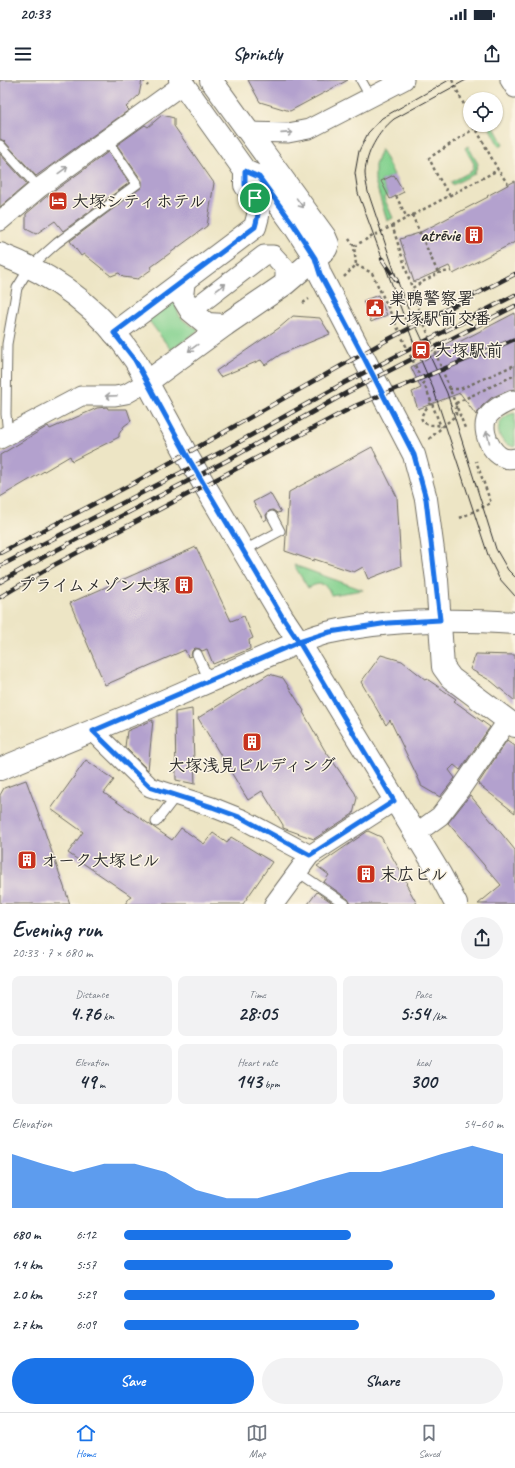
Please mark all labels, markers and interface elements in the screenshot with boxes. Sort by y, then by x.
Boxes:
text: 20:33 [20,5,50,24]
icon: menu [12,43,34,65]
text: Sprintly [233,43,282,65]
icon: share [481,43,503,65]
map controls [463,92,503,132]
button: locate [463,92,503,132]
one-way arrow [280,130,293,137]
one-way arrow [58,166,69,174]
pin [238,181,272,215]
icon: arrive [244,187,266,209]
hotel icon: 大塚シティホテル [47,190,69,212]
place label: 大塚シティホテル [72,191,206,212]
one-way arrow [295,197,304,208]
building icon: atrēvie [463,224,485,246]
place label: atrēvie [420,225,461,246]
one-way arrow [216,283,227,291]
place label: 巣鴨警察署 大塚駅前交番 [389,288,491,329]
public building icon: 巣鴨警察署 大塚駅前交番 [364,297,386,319]
station icon: 大塚駅前 [410,339,432,361]
place label: 大塚駅前 [435,340,503,361]
one-way arrow [188,344,199,352]
one-way arrow [105,392,118,399]
one-way arrow [484,431,491,444]
building icon: プライムメゾン大塚 [173,574,195,596]
place label: プライムメゾン大塚 [18,575,170,596]
building icon: 大塚浅見ビルディング [241,731,263,753]
place label: 大塚浅見ビルディング [168,755,336,776]
building icon: オーク大塚ビル [16,849,38,871]
place label: オーク大塚ビル [41,850,160,871]
building icon: 末広ビル [355,863,377,885]
place label: 末広ビル [380,864,448,885]
text: Evening run [12,916,102,944]
button: share [461,917,503,959]
text: 20:33 · 7 × 680 m [12,945,93,961]
text: Distance [75,987,108,1001]
text: Time [249,987,266,1001]
text: Pace [415,987,432,1001]
text: 4.76 [69,1001,101,1026]
text: 28:05 [238,1001,277,1026]
text: 5:54 [399,1001,430,1026]
text: km [101,1009,114,1023]
text: /km [430,1009,447,1023]
text: Elevation [75,1055,109,1069]
text: Heart rate [237,1055,278,1069]
text: kcal [416,1055,430,1069]
text: 49 [79,1069,96,1094]
text: 143 [235,1069,262,1094]
text: 300 [410,1069,437,1094]
text: m [96,1077,105,1091]
text: bpm [262,1077,280,1091]
text: Elevation [12,1116,52,1132]
text: 54–60 m [463,1116,503,1132]
text: 680 m [12,1227,40,1243]
text: 6:12 [76,1227,96,1243]
text: 1.4 km [12,1257,42,1273]
text: 5:57 [76,1257,96,1273]
text: 2.0 km [12,1287,42,1303]
text: 5:29 [76,1287,96,1303]
text: 2.7 km [12,1317,42,1333]
text: 6:09 [76,1317,96,1333]
button: Save [12,1358,254,1404]
button: Share [262,1358,503,1404]
tab: Home [75,1422,97,1460]
tab: Map [246,1422,268,1460]
tab: Saved [418,1422,440,1460]

